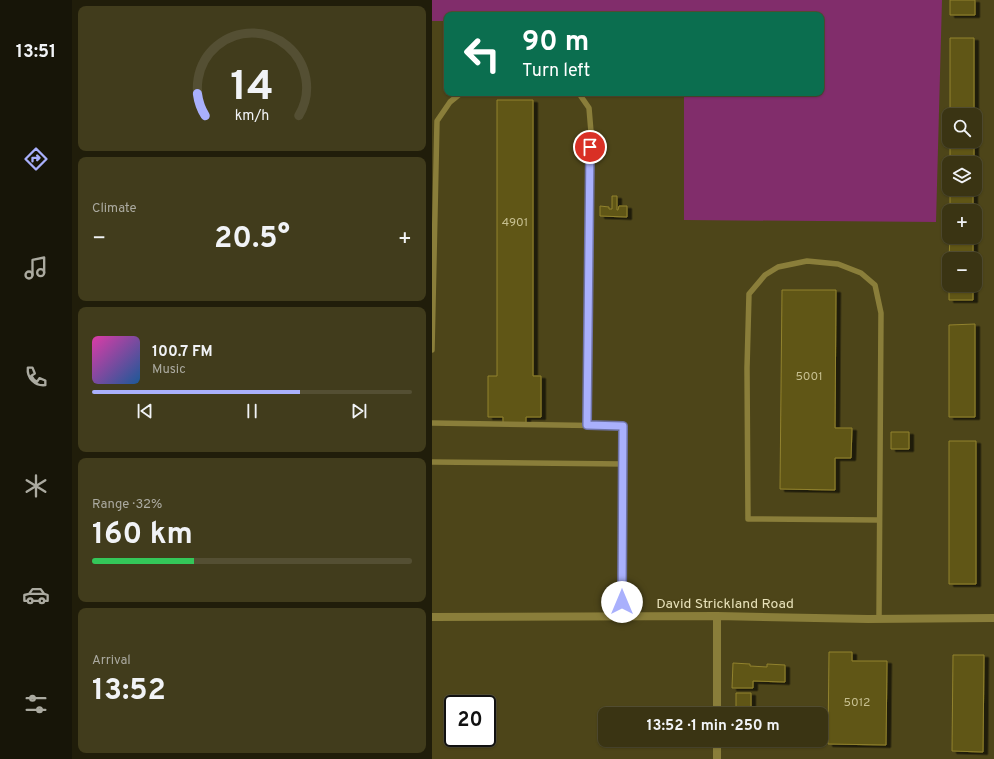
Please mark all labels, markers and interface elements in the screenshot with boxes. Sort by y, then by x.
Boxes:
text: 90 m [522,25,589,61]
icon: left [456,28,508,80]
text: 13:51 [16,41,56,64]
text: Turn left [522,60,590,83]
text: 14 [230,62,274,115]
text: km/h [235,107,269,125]
map controls [942,108,982,292]
button: search [942,108,982,148]
pin [573,130,607,164]
icon: arrive [579,136,601,158]
icon: directions [22,145,50,173]
button: layers [942,156,982,196]
text: Climate [92,201,137,217]
button: + [942,204,982,244]
house number: 4901 [502,215,528,231]
text: 20.5° [214,221,290,258]
text: − [92,226,106,253]
text: + [398,226,412,253]
button: − [942,252,982,292]
icon: music [22,254,50,282]
text: 100.7 FM [152,343,213,362]
text: Music [152,362,186,378]
icon: phone [22,363,50,391]
house number: 5001 [795,369,823,385]
icon: previous [134,400,156,422]
icon: pause [241,400,263,422]
icon: next [348,400,370,422]
icon: climate [22,472,50,500]
text: Range · 32% [92,497,162,513]
text: 160 km [92,517,193,554]
icon: car [22,581,50,609]
position arrow [601,581,643,623]
street label: David Strickland Road [656,596,794,613]
text: Arrival [92,653,131,669]
text: 13:52 [92,673,166,710]
icon: filters [22,690,50,718]
speed limit sign: 20 [444,695,496,747]
house number: 5012 [844,695,870,711]
text: 13:52 · 1 min · 250 m [646,717,780,736]

